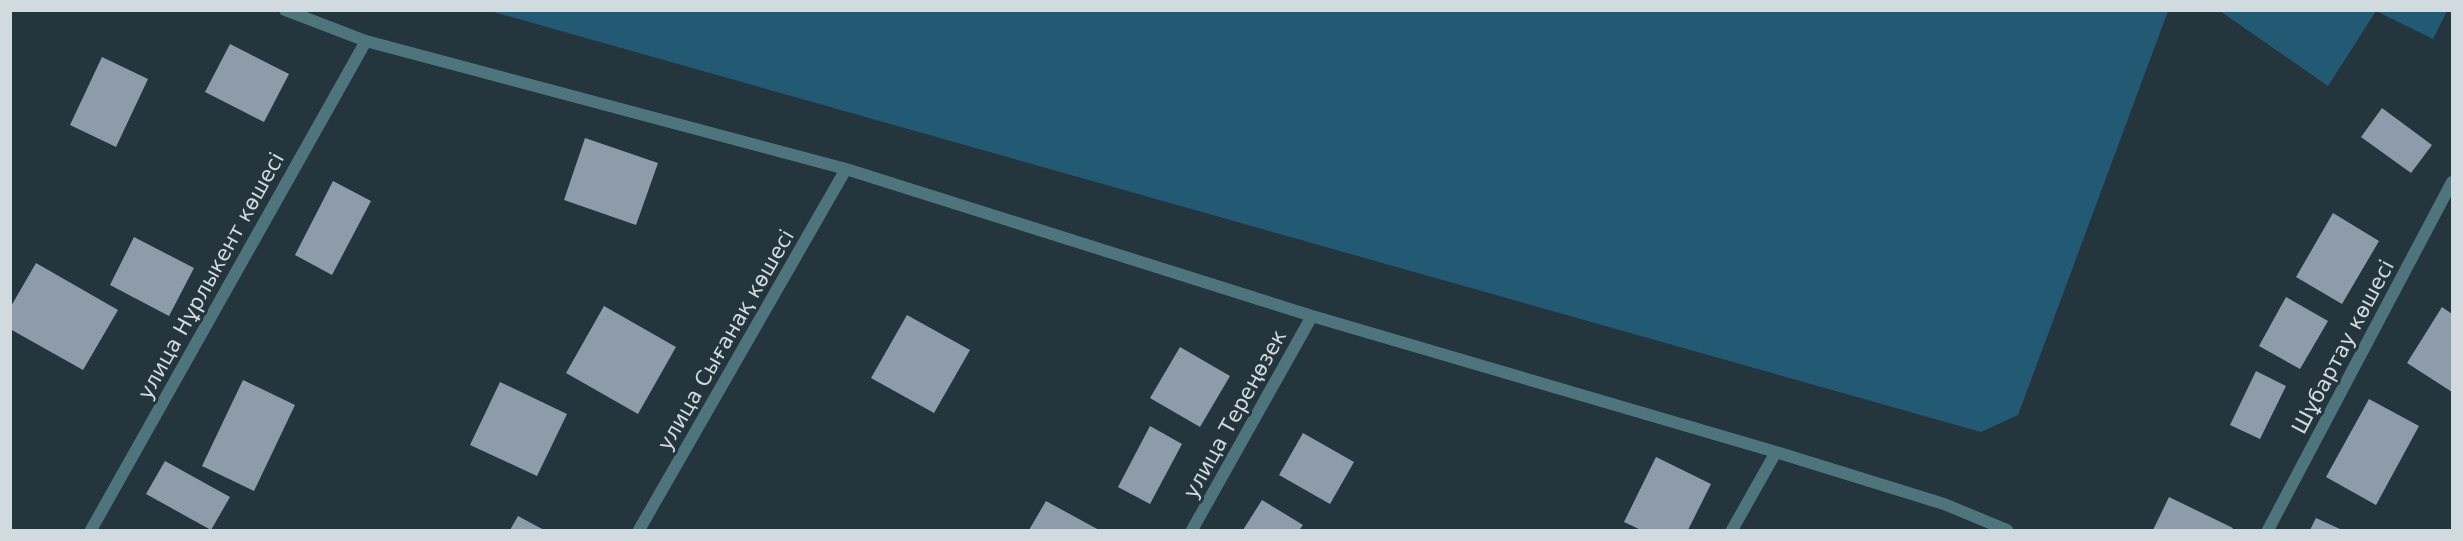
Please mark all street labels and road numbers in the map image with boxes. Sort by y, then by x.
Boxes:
street label: улица Нұрлыкент көшесі [133,149,289,403]
street label: улица Сығанақ көшесі [653,225,799,455]
street label: Шұбартау көшесі [2287,256,2399,438]
street label: улица Тереңөзек [1179,326,1291,502]

